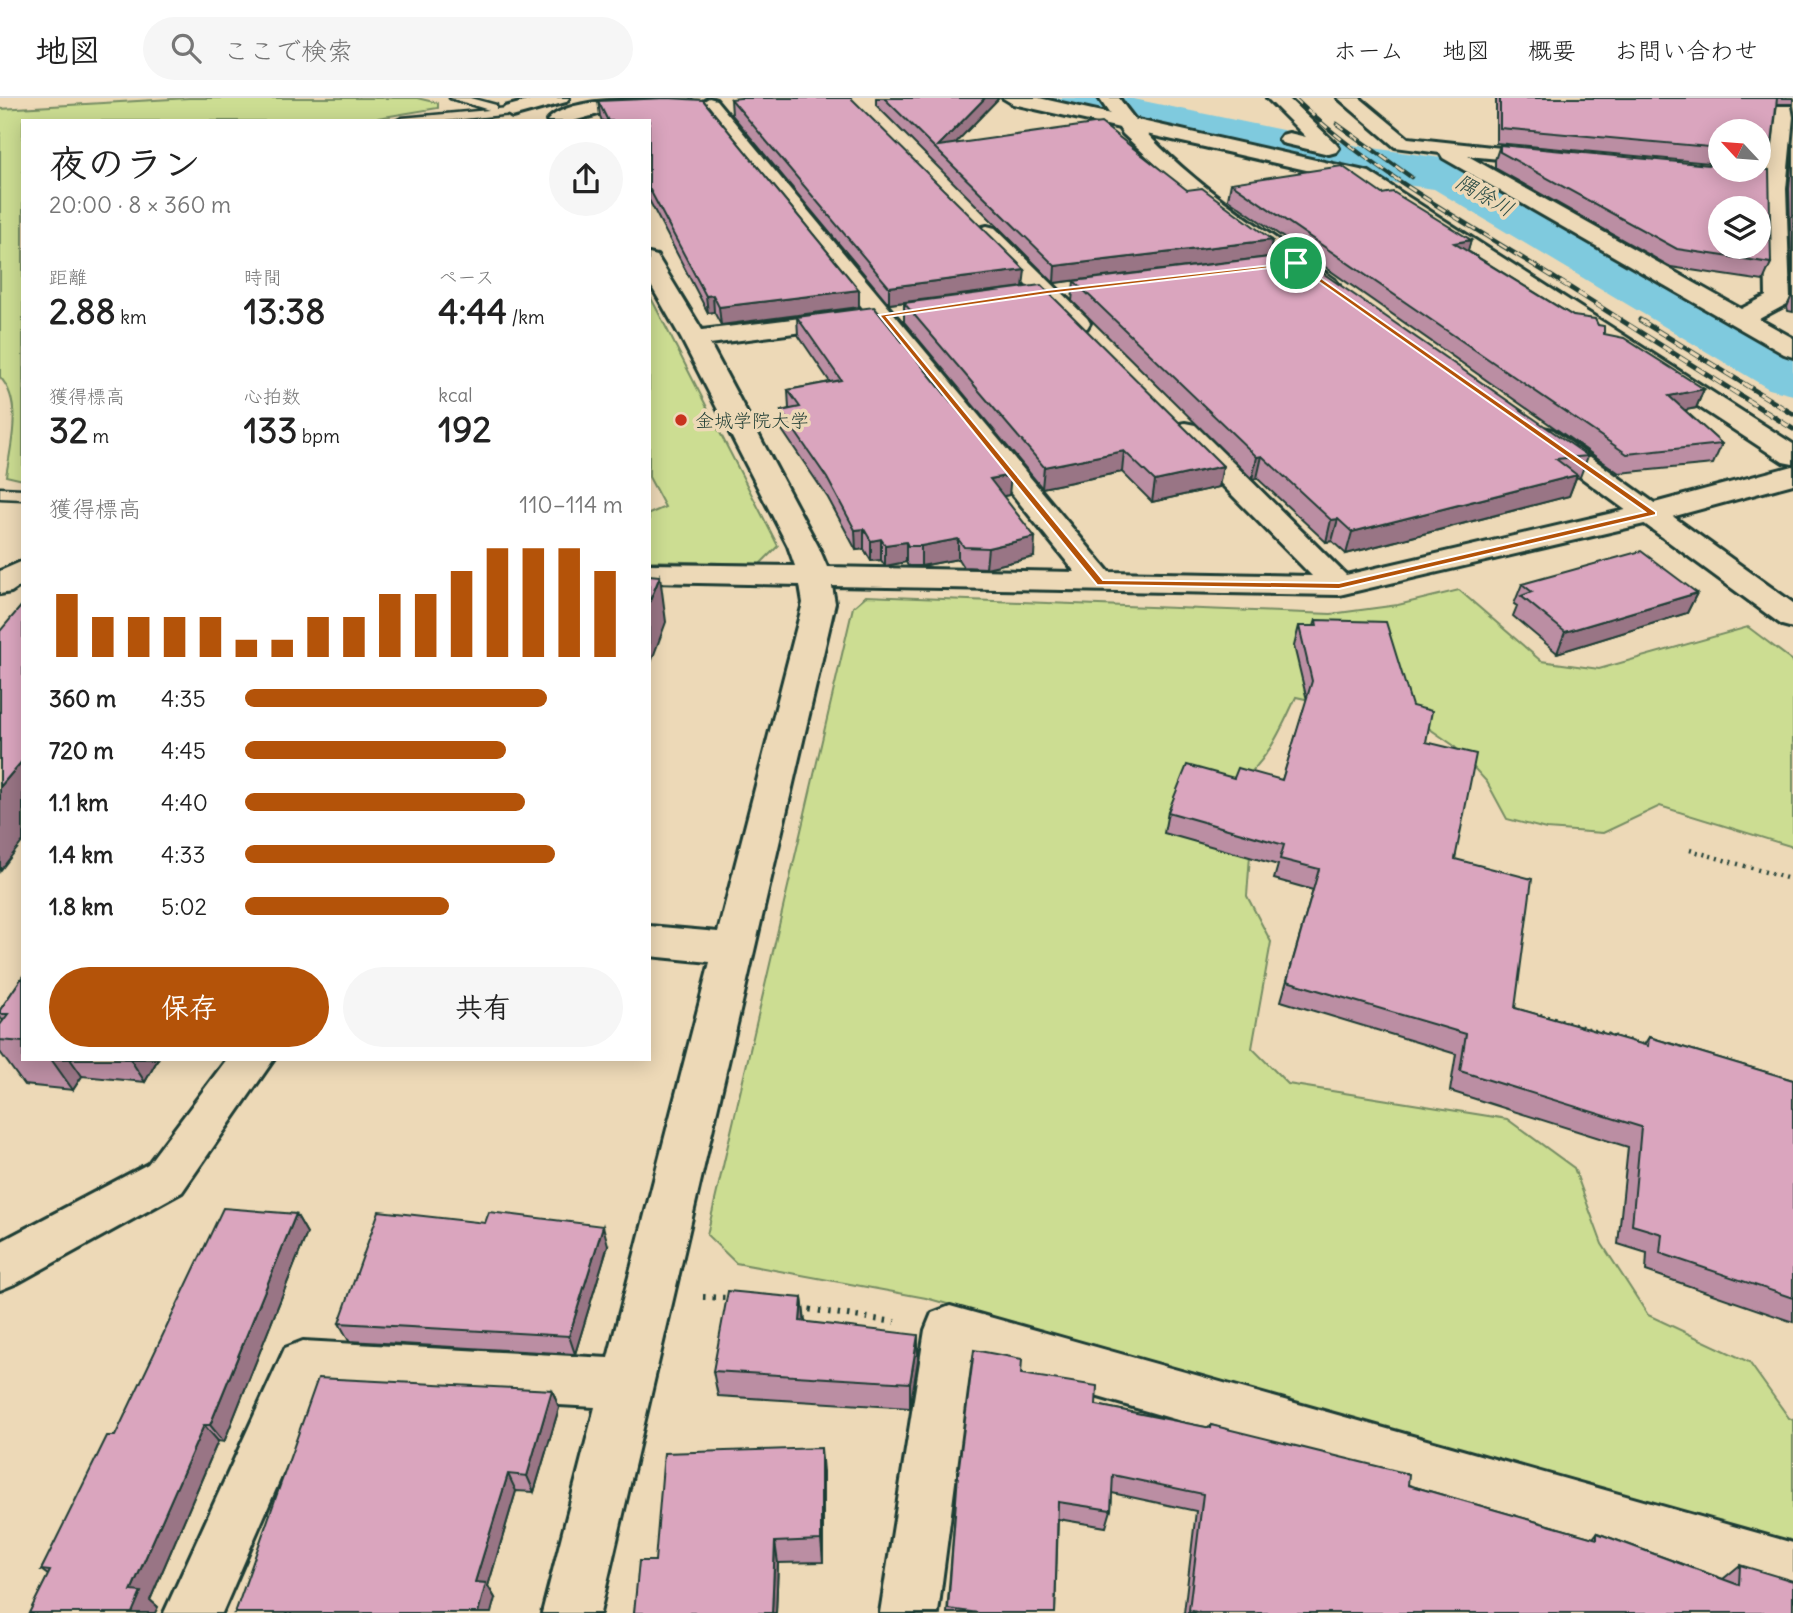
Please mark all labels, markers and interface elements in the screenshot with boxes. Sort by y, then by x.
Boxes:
search box [143,17,633,80]
text: 地図 [35,29,101,71]
icon: search [167,29,205,67]
text: ここで検索 [223,34,353,67]
text: ホーム [1333,35,1404,65]
text: 地図 [1442,35,1490,65]
text: 概要 [1528,35,1576,65]
text: お問い合わせ [1614,35,1758,65]
north arrow [1708,119,1771,182]
map controls [1708,119,1771,259]
text: 夜のラン [49,140,201,187]
button: share [549,142,623,216]
water label: 隅除川 [1451,168,1519,222]
text: 20:00 · 8 × 360 m [49,190,231,219]
button: layers [1708,196,1771,259]
pin [1266,233,1326,293]
icon: arrive [1277,244,1315,282]
text: 距離 [49,265,87,289]
text: 時間 [244,265,282,289]
text: ペース [438,265,494,289]
text: 2.88 [49,289,116,333]
text: 13:38 [244,289,325,333]
text: 4:44 [438,289,507,333]
text: km [116,305,147,329]
text: /km [507,305,545,329]
text: kcal [438,383,473,407]
text: 獲得標高 [49,384,125,408]
text: 心拍数 [244,384,301,408]
text: 192 [438,407,492,451]
text: 32 [49,408,88,452]
text: 133 [244,408,297,452]
place label: 金城学院大学 [695,408,809,432]
marker: 金城学院大学 [673,412,689,428]
text: m [88,424,109,448]
text: bpm [297,424,340,448]
text: 110–114 m [519,490,623,519]
text: 獲得標高 [49,494,141,523]
text: 360 m [49,684,116,713]
text: 4:35 [161,684,206,713]
text: 720 m [49,736,114,765]
text: 4:45 [161,736,206,765]
text: 1.1 km [49,788,108,817]
text: 4:40 [161,788,208,817]
text: 1.4 km [49,840,113,869]
text: 4:33 [161,840,206,869]
text: 1.8 km [49,892,114,921]
text: 5:02 [161,892,207,921]
button: 保存 [49,967,329,1047]
button: 共有 [343,967,623,1047]

